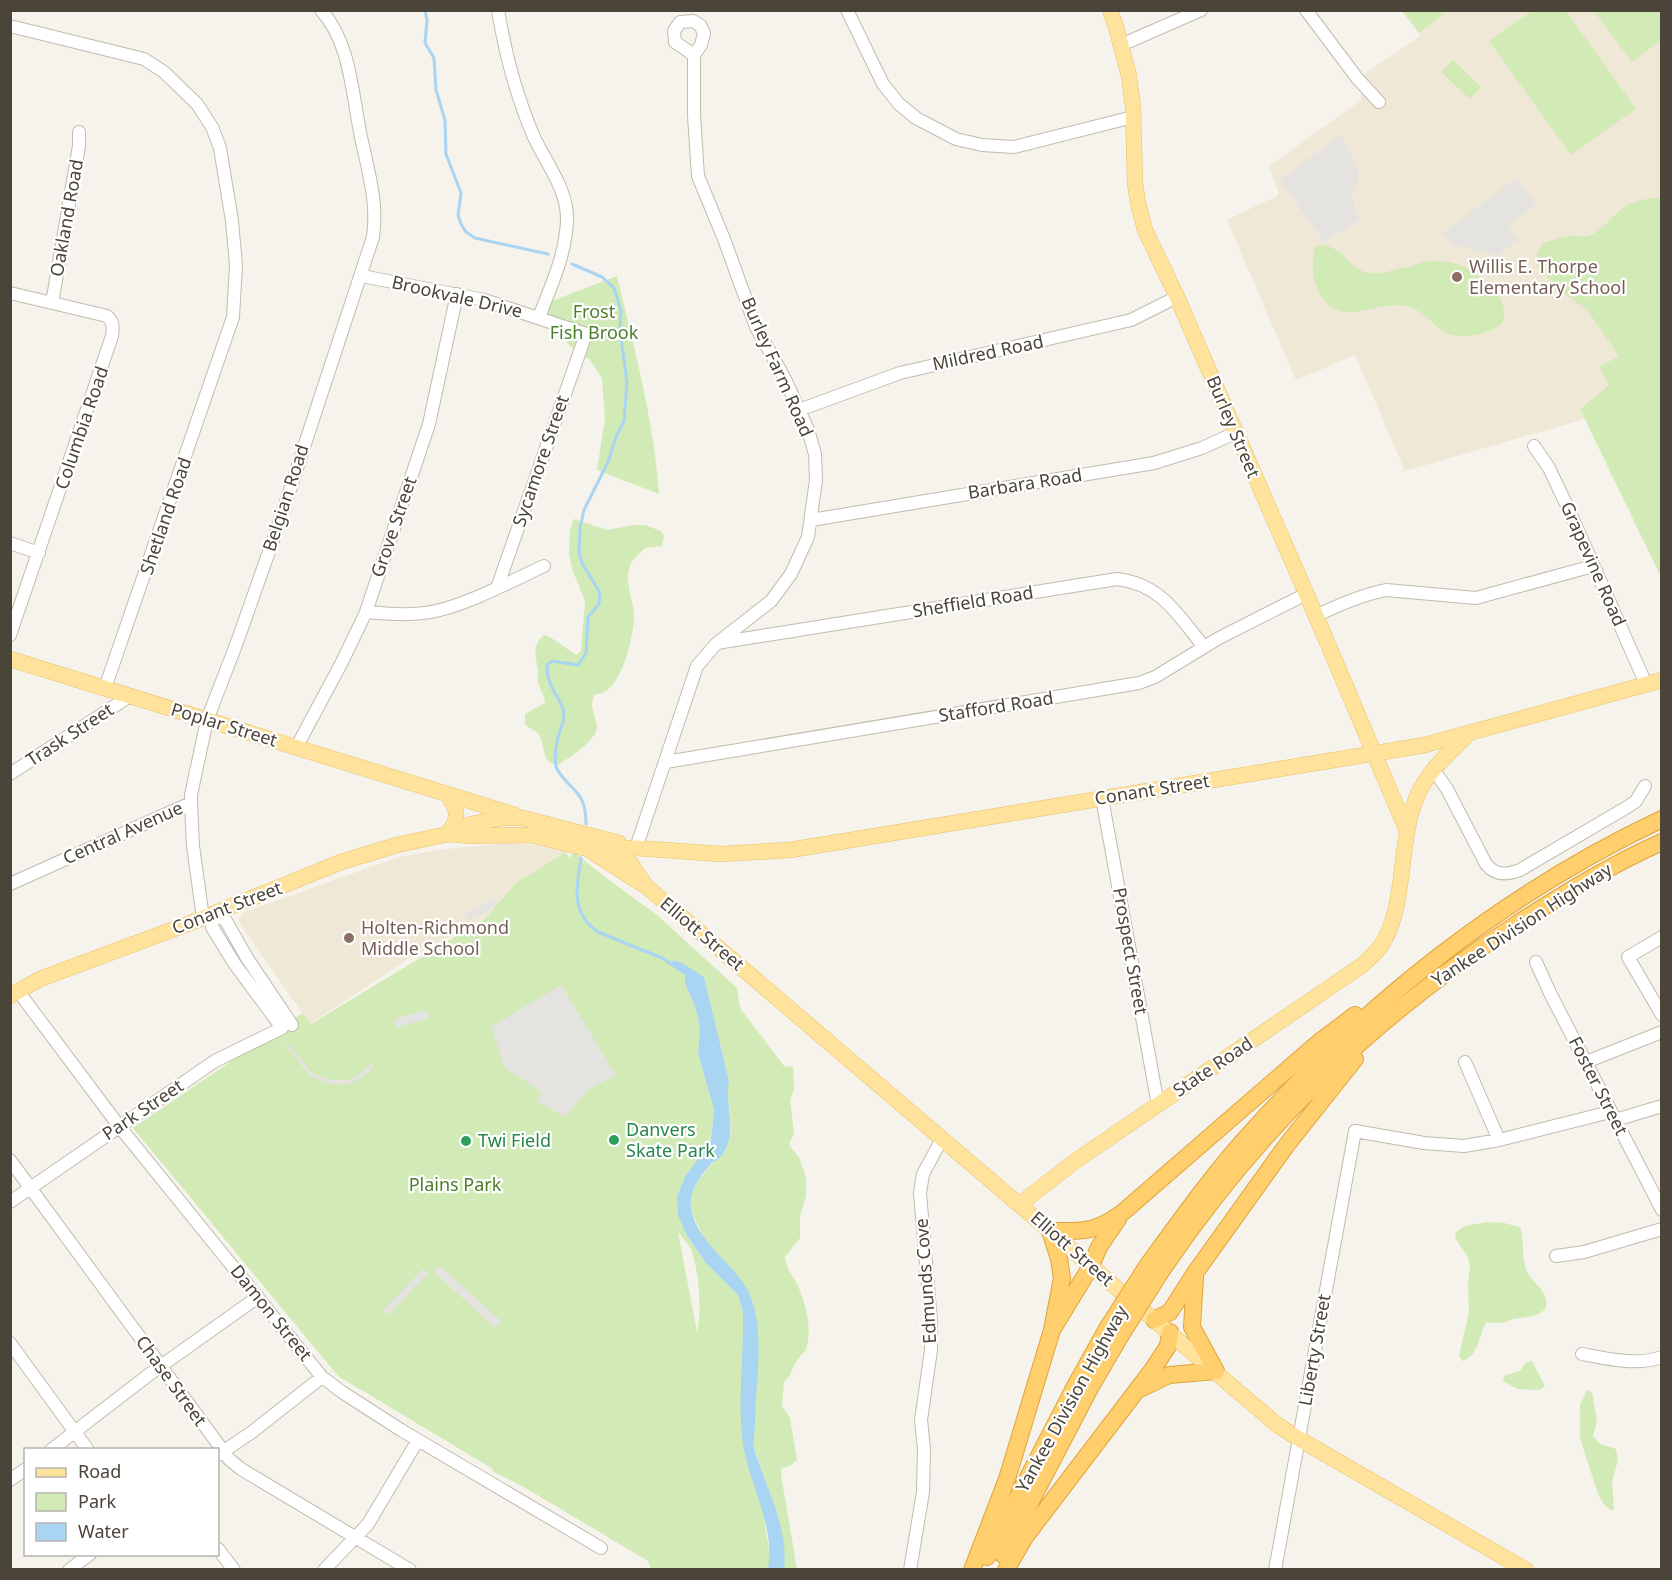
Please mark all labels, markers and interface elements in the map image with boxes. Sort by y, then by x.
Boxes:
street label: Oakland Road [44,157,88,278]
place label: Willis E. Thorpe Elementary School [1469,254,1626,299]
street label: Brookvale Drive [390,269,525,323]
marker: Willis E. Thorpe Elementary School [1450,270,1464,284]
street label: Burley Farm Road [736,293,819,440]
park label: Frost Fish Brook [550,299,639,344]
street label: Mildred Road [930,329,1046,375]
street label: Columbia Road [49,363,113,492]
street label: Burley Street [1202,372,1266,482]
street label: Sycamore Street [506,391,574,530]
street label: Belgian Road [256,441,314,554]
street label: Shetland Road [134,454,196,578]
street label: Barbara Road [966,462,1084,504]
street label: Grove Street [365,473,422,580]
street label: Grapevine Road [1556,497,1632,630]
street label: Sheffield Road [911,580,1035,622]
street label: Stafford Road [937,685,1055,727]
street label: Poplar Street [168,696,281,752]
street label: Trask Street [21,697,118,771]
street label: Conant Street [1093,768,1212,810]
street label: Central Avenue [59,795,186,869]
street label: Yankee Division Highway [1427,856,1617,991]
street label: Conant Street [168,875,286,939]
street label: Prospect Street [1108,885,1154,1017]
street label: Elliott Street [656,891,750,976]
place label: Holten-Richmond Middle School [361,915,509,960]
marker: Holten-Richmond Middle School [342,931,356,945]
street label: State Road [1168,1031,1257,1102]
street label: Foster Street [1564,1032,1634,1139]
street label: Park Street [97,1073,188,1145]
place label: Danvers Skate Park [626,1117,715,1162]
place label: Twi Field [478,1128,551,1152]
marker: Danvers Skate Park [607,1133,621,1147]
marker: Twi Field [459,1134,473,1148]
park label: Plains Park [409,1172,502,1196]
street label: Elliott Street [1026,1205,1120,1291]
street label: Edmunds Cove [909,1218,941,1345]
street label: Damon Street [226,1259,318,1366]
street label: Liberty Street [1292,1291,1336,1408]
street label: Yankee Division Highway [1010,1300,1133,1496]
street label: Chase Street [131,1330,213,1431]
legend [24,1448,219,1556]
text: Road [78,1459,121,1483]
text: Park [78,1489,116,1513]
text: Water [78,1519,129,1543]

